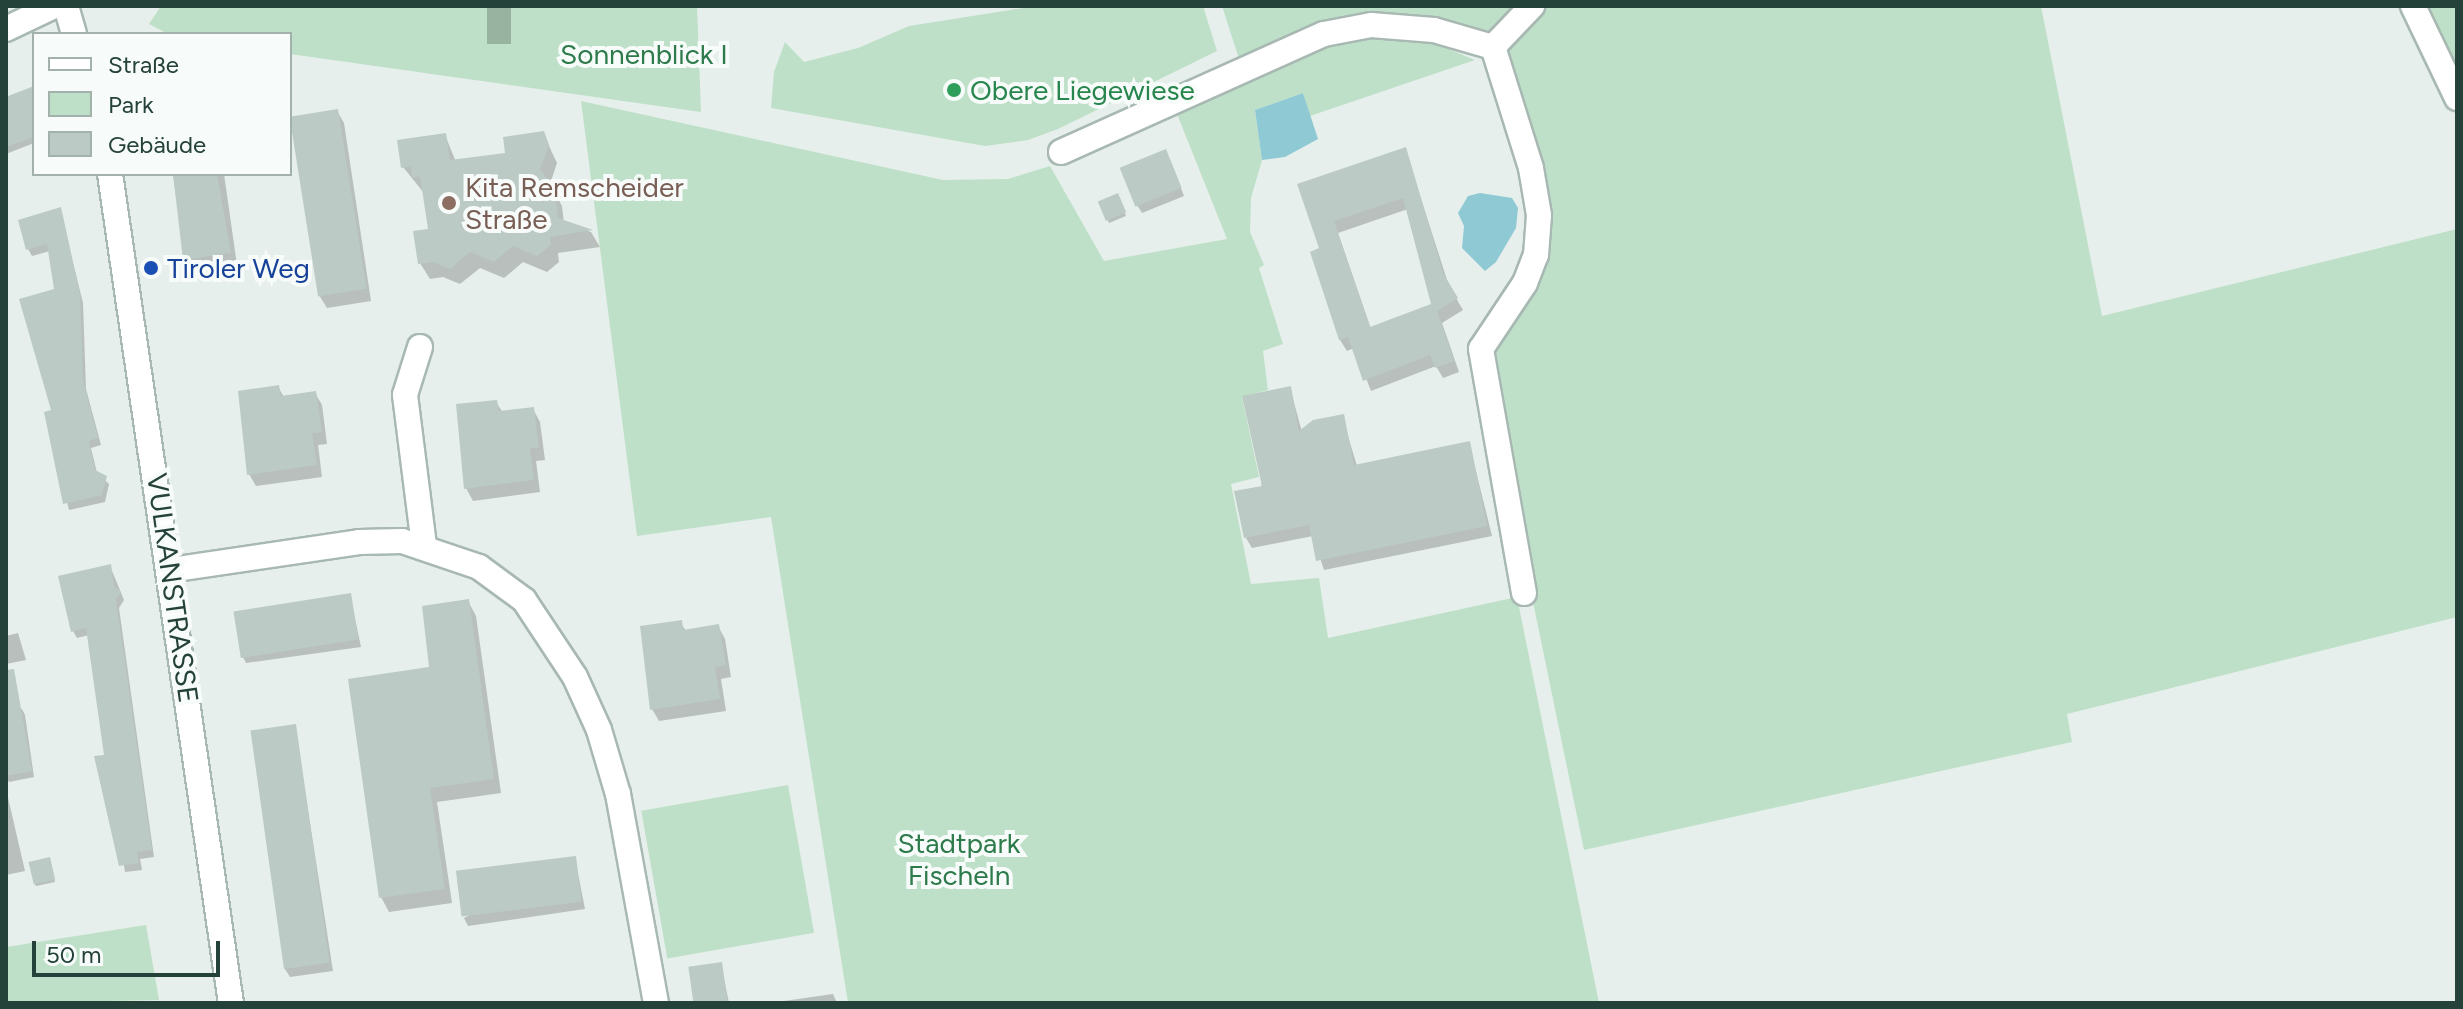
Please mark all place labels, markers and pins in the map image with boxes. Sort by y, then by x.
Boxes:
place label: Obere Liegewiese [970,73,1195,107]
marker: Obere Liegewiese [945,81,963,99]
place label: Kita Remscheider Straße [465,170,684,236]
marker: Kita Remscheider Straße [440,194,458,212]
place label: Tiroler Weg [167,251,310,285]
marker: Tiroler Weg [142,259,160,277]

